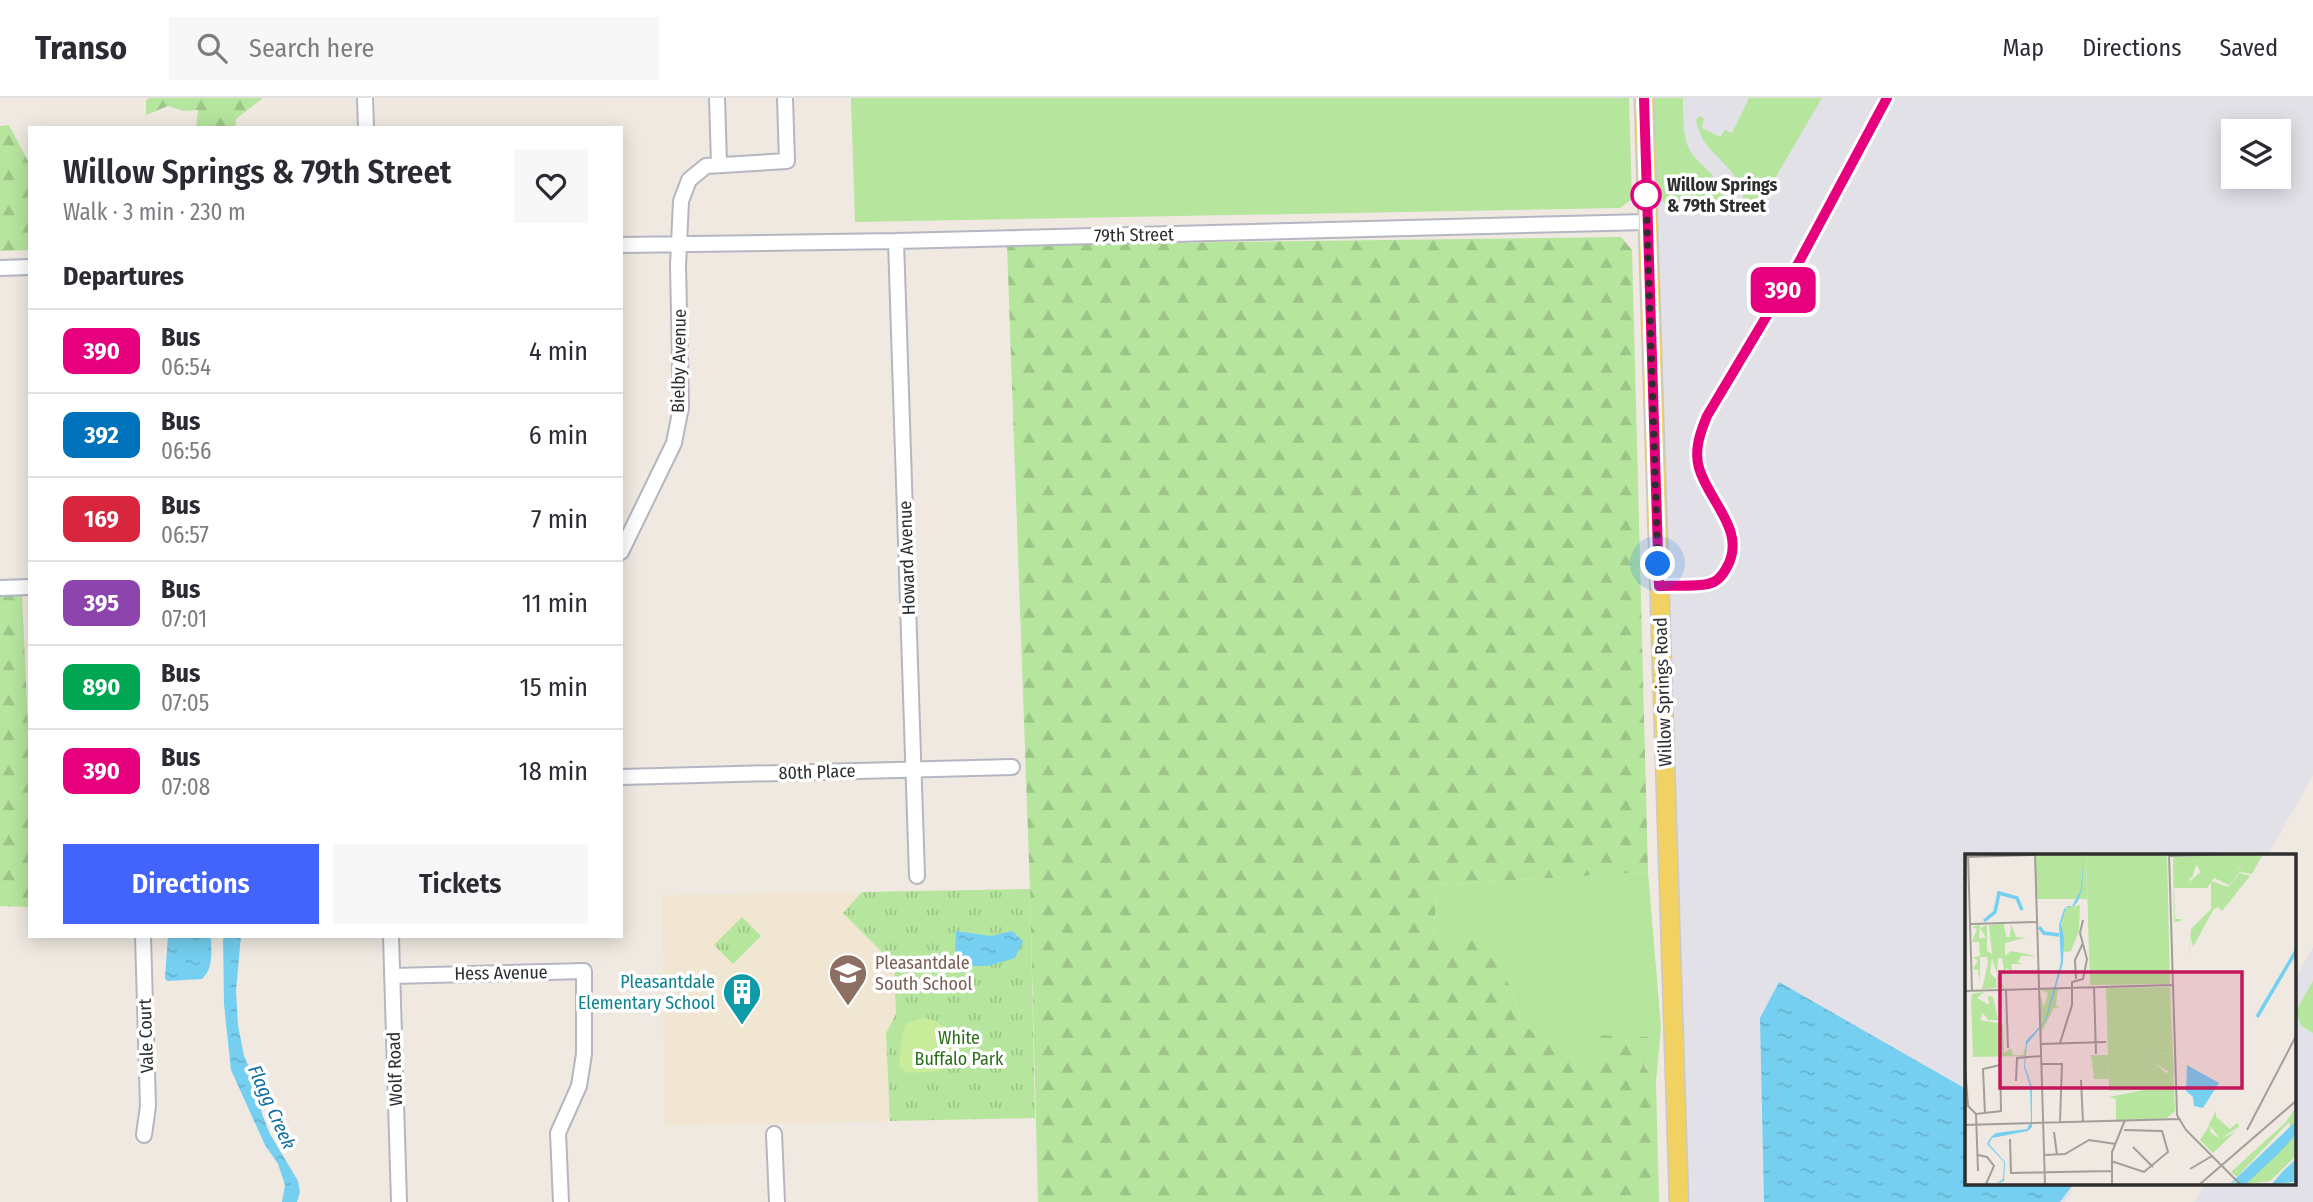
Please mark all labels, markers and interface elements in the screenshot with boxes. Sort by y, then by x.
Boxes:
search box [169,17,659,80]
text: Transo [35,28,127,68]
icon: search [193,29,231,67]
text: Search here [249,33,374,64]
text: Map [2003,34,2044,62]
text: Directions [2082,34,2181,62]
text: Saved [2219,34,2278,62]
map controls [2221,119,2291,189]
button: layers [2221,119,2291,189]
button: heart [514,149,588,223]
text: Willow Springs & 79th Street [63,152,452,192]
place label: Willow Springs & 79th Street [1667,174,1778,217]
marker: Willow Springs & 79th Street [1631,180,1661,210]
text: Walk · 3 min · 230 m [63,198,246,226]
street label: 79th Street [1094,223,1174,247]
text: Departures [63,261,184,292]
line badge: 390 [1743,267,1823,313]
text: 390 [1765,276,1801,304]
street label: Bielby Avenue [667,309,691,413]
text: Bus [161,322,200,353]
text: 4 min [529,336,588,367]
text: 390 [83,337,120,365]
text: 06:54 [161,353,211,381]
text: Bus [161,406,200,437]
text: 6 min [529,420,588,451]
text: 392 [84,421,119,449]
text: 06:56 [161,437,211,465]
text: Bus [161,490,200,521]
street label: Howard Avenue [894,500,920,616]
text: 7 min [531,504,588,535]
text: 169 [84,505,119,533]
text: 06:57 [161,521,209,549]
your location [1640,546,1675,581]
text: Bus [161,574,200,605]
text: 11 min [522,588,588,619]
text: 395 [84,589,119,617]
text: 07:01 [161,605,207,633]
street label: Willow Springs Road [1649,617,1677,767]
text: Bus [161,658,200,689]
text: 15 min [520,672,588,703]
text: 890 [83,673,120,701]
text: 07:05 [161,689,209,717]
text: Bus [161,742,200,773]
text: 18 min [519,756,588,787]
text: 390 [83,757,120,785]
street label: 80th Place [778,760,856,784]
text: 07:08 [161,773,210,801]
button: Directions [63,844,319,924]
button: Tickets [333,844,588,924]
inset map [1965,854,2296,1184]
school or university icon: Pleasantdale South School [827,952,869,1007]
place label: Pleasantdale South School [875,952,972,995]
street label: Hess Avenue [454,961,548,985]
place label: Pleasantdale Elementary School [578,971,715,1014]
building icon: Pleasantdale Elementary School [721,971,763,1026]
street label: Vale Court [134,998,158,1074]
park label: White Buffalo Park [915,1027,1004,1070]
street label: Wolf Road [383,1031,407,1107]
water label: Flagg Creek [243,1061,301,1153]

